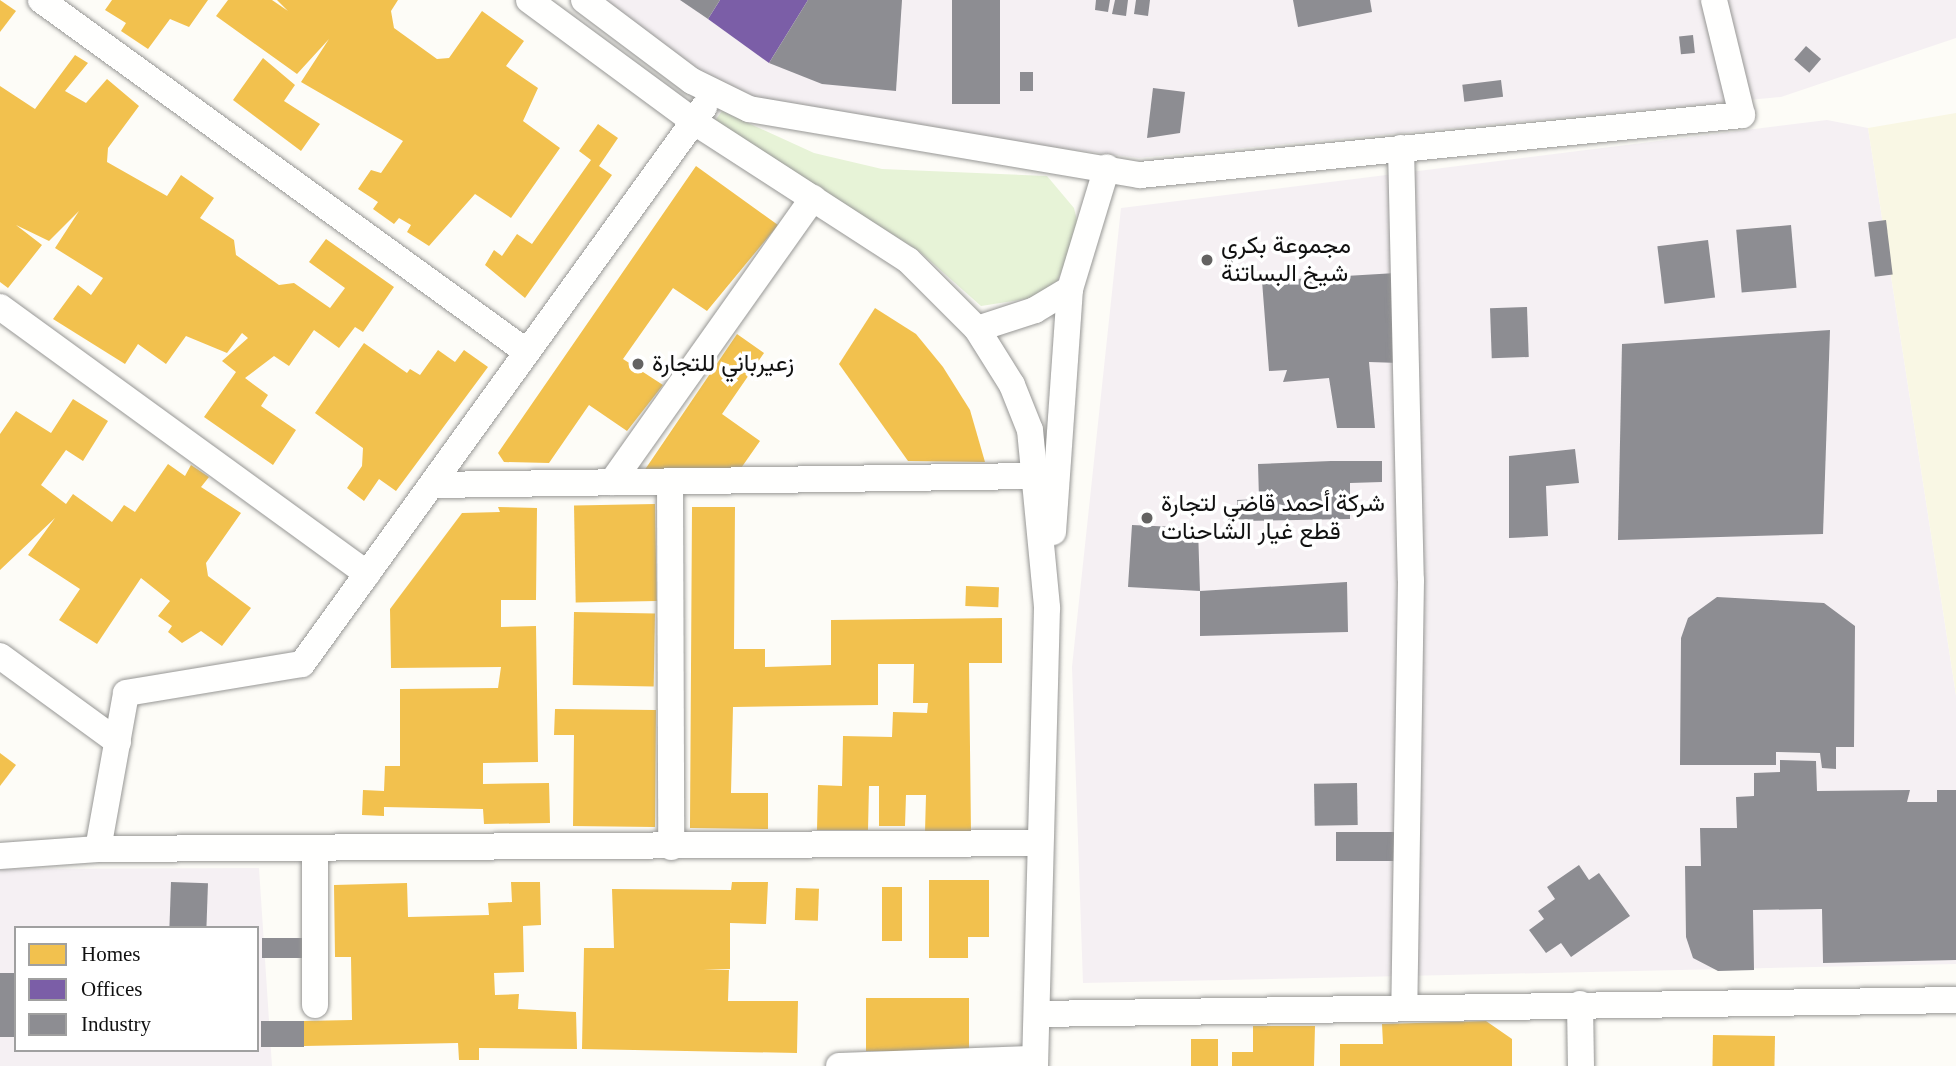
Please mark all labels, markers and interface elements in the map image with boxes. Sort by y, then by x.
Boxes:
place label: مجموعة بكري شيخ البساتنة [1221,232,1351,288]
marker: مجموعة بكري شيخ البساتنة [1199,252,1215,268]
place label: زعيرباني للتجارة [652,350,794,378]
marker: زعيرباني للتجارة [630,356,646,372]
place label: شركة أحمد قاضي لتجارة قطع غيار الشاحنات [1161,490,1385,546]
marker: شركة أحمد قاضي لتجارة قطع غيار الشاحنات [1139,510,1155,526]
legend [14,926,259,1052]
text: Homes [81,942,141,966]
text: Offices [81,977,142,1001]
text: Industry [81,1012,151,1036]

